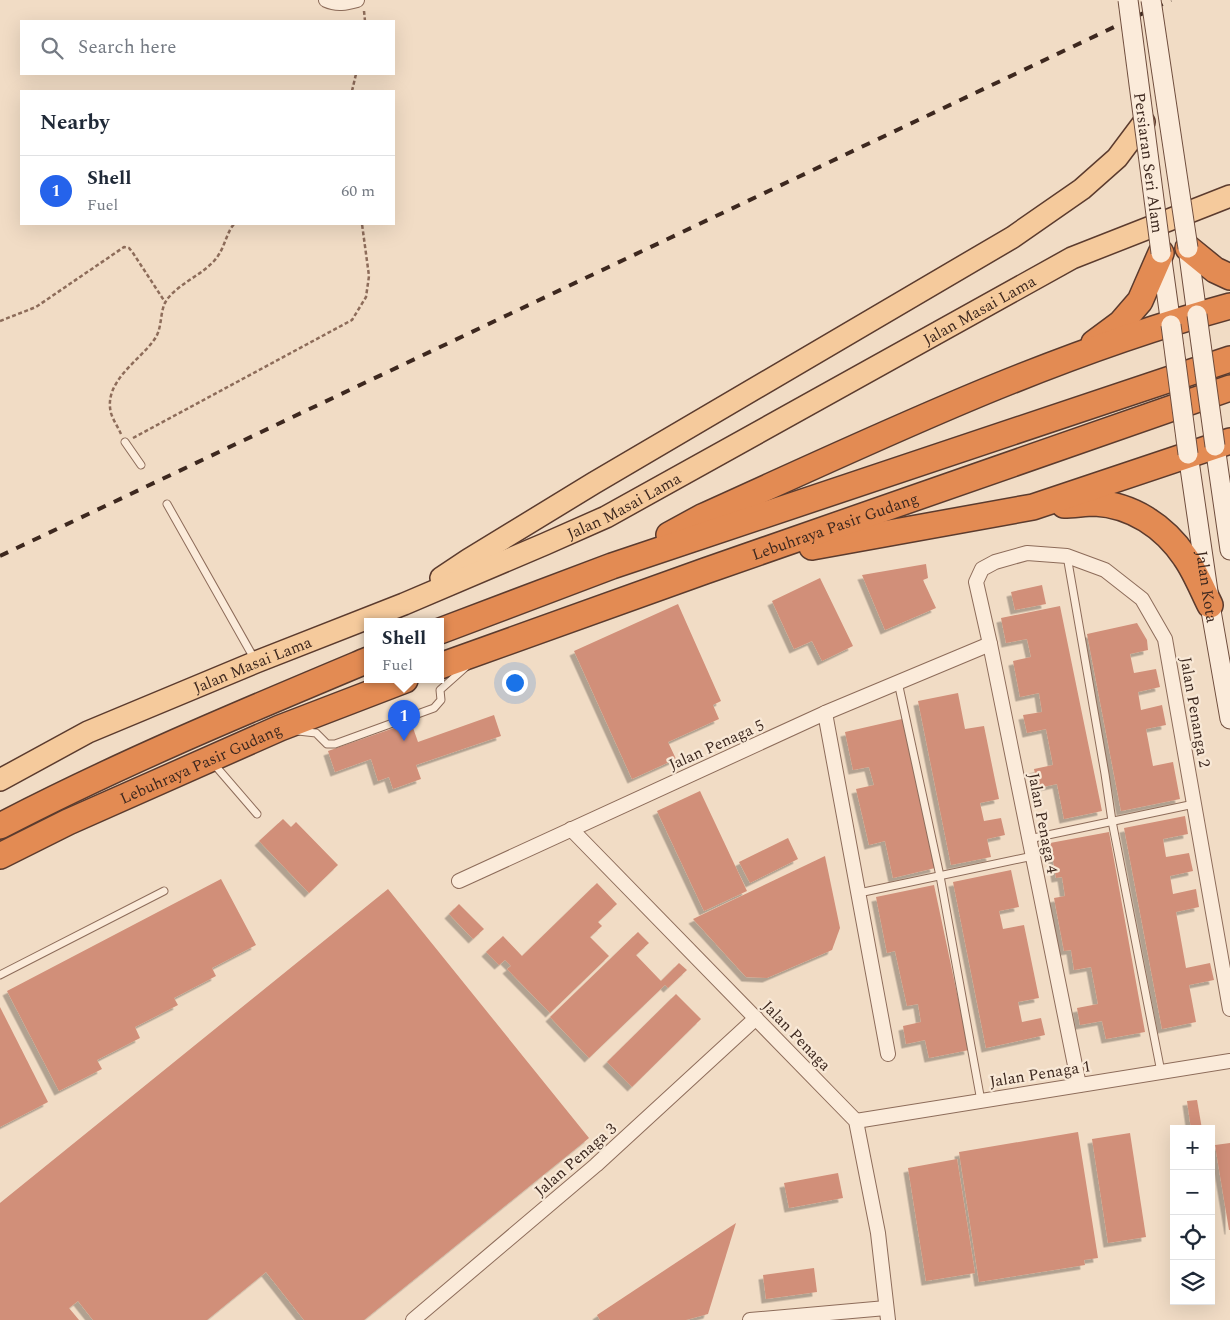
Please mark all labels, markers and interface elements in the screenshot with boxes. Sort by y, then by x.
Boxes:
search box [20,20,395,75]
text: Search here [78,33,177,62]
icon: search [38,34,66,62]
street label: Persiaran Seri Alam [1127,91,1169,235]
text: Nearby [40,107,110,139]
text: Shell [87,164,131,193]
text: 1 [52,179,60,203]
text: 60 m [341,179,375,203]
text: Fuel [87,193,118,217]
street label: Jalan Masai Lama [919,269,1041,352]
street label: Jalan Masai Lama [563,467,686,546]
street label: Lebuhraya Pasir Gudang [749,487,922,567]
street label: Jalan Kota [1189,549,1224,625]
popup [364,618,444,683]
text: Shell [382,624,426,653]
street label: Jalan Masai Lama [190,630,316,700]
text: Fuel [382,653,413,677]
street label: Jalan Penanga 2 [1174,655,1217,769]
your location [502,670,528,696]
pin: 1 [388,700,420,741]
street label: Jalan Penaga 5 [665,713,768,777]
street label: Lebuhraya Pasir Gudang [116,718,286,811]
street label: Jalan Penaga 4 [1021,771,1065,876]
street label: Jalan Penaga [756,995,836,1077]
street label: Jalan Penaga 1 [988,1054,1093,1094]
street label: Jalan Penaga 3 [529,1117,622,1202]
map controls [1170,1125,1215,1305]
button: + [1170,1125,1215,1170]
button: − [1170,1170,1215,1215]
button: locate [1170,1215,1215,1260]
button: layers [1170,1260,1215,1305]

